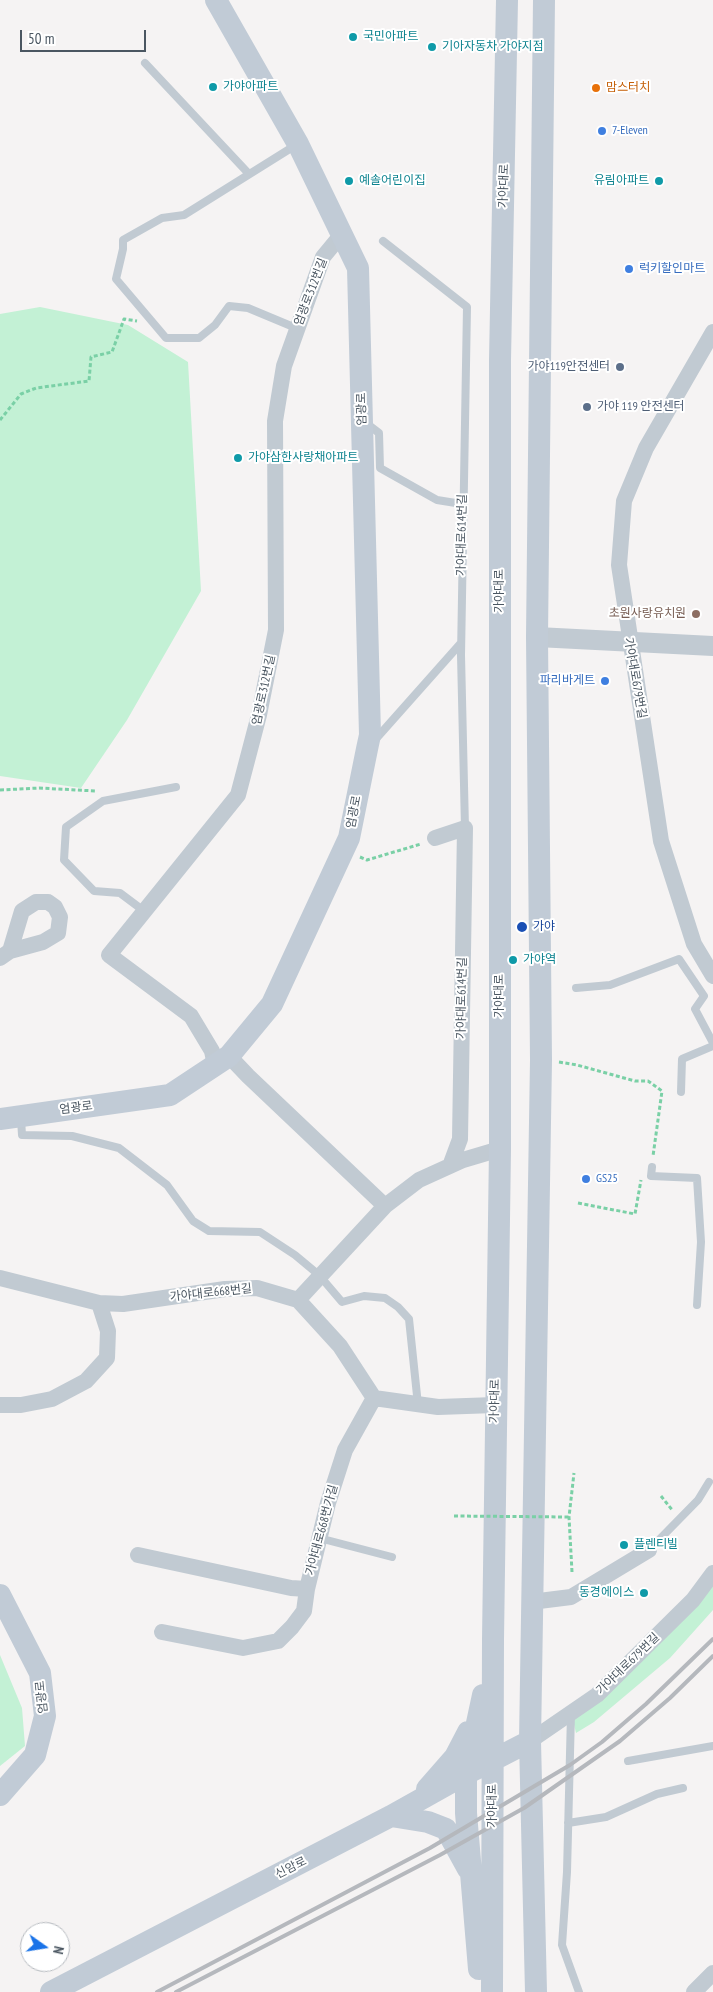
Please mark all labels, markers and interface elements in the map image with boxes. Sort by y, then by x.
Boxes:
scale bar [22,20,149,52]
text: 50 m [28,29,54,48]
place label: 국민아파트 [363,30,418,44]
marker: 국민아파트 [347,31,359,43]
place label: 기아자동차 가야지점 [442,40,544,54]
marker: 기아자동차 가야지점 [426,41,438,53]
place label: 가야아파트 [223,80,278,94]
marker: 가야아파트 [207,81,219,93]
place label: 맘스터치 [606,81,650,95]
marker: 맘스터치 [590,82,602,94]
place label: 7-Eleven [612,124,648,138]
marker: 7-Eleven [596,125,608,137]
street label: 가야대로 [496,164,512,208]
place label: 예솔어린이집 [359,174,425,188]
place label: 유림아파트 [594,174,649,188]
marker: 예솔어린이집 [343,175,355,187]
marker: 유림아파트 [653,175,665,187]
street label: 엄광로312번길 [291,256,331,328]
place label: 럭키할인마트 [639,262,705,276]
marker: 럭키할인마트 [623,263,635,275]
place label: 가야119안전센터 [528,360,610,374]
marker: 가야119안전센터 [614,361,626,373]
street label: 엄광로 [355,392,369,426]
place label: 가야 119 안전센터 [597,400,685,414]
marker: 가야 119 안전센터 [581,401,593,413]
place label: 가야삼한사랑채아파트 [248,451,358,465]
marker: 가야삼한사랑채아파트 [232,452,244,464]
street label: 가야대로614번길 [454,494,470,576]
street label: 가야대로 [493,569,507,613]
place label: 초원사랑유치원 [609,607,686,621]
marker: 초원사랑유치원 [690,608,702,620]
street label: 가야대로679번길 [621,636,649,720]
street label: 엄광로312번길 [250,654,278,726]
place label: 파리바게트 [540,674,595,688]
marker: 파리바게트 [599,675,611,687]
street label: 엄광로 [344,794,364,830]
marker: 가야 [515,920,529,934]
place label: 가야 [533,920,555,934]
place label: 가야역 [523,953,556,967]
marker: 가야역 [507,954,519,966]
street label: 가야대로614번길 [454,957,470,1039]
street label: 가야대로 [493,974,507,1018]
street label: 엄광로 [59,1099,93,1117]
place label: GS25 [596,1172,618,1186]
marker: GS25 [580,1173,592,1185]
street label: 가야대로668번길 [169,1282,253,1304]
street label: 가야대로 [487,1379,503,1423]
street label: 가야대로668번가길 [303,1483,341,1577]
place label: 플렌티빌 [634,1538,678,1552]
marker: 플렌티빌 [618,1539,630,1551]
place label: 동경에이스 [579,1586,634,1600]
marker: 동경에이스 [638,1587,650,1599]
street label: 가야대로679번길 [593,1630,663,1698]
street label: 엄광로 [33,1680,51,1714]
street label: 가야대로 [486,1784,500,1828]
street label: 신암로 [273,1854,309,1882]
north arrow [20,1922,70,1972]
text: N [49,1944,68,1956]

